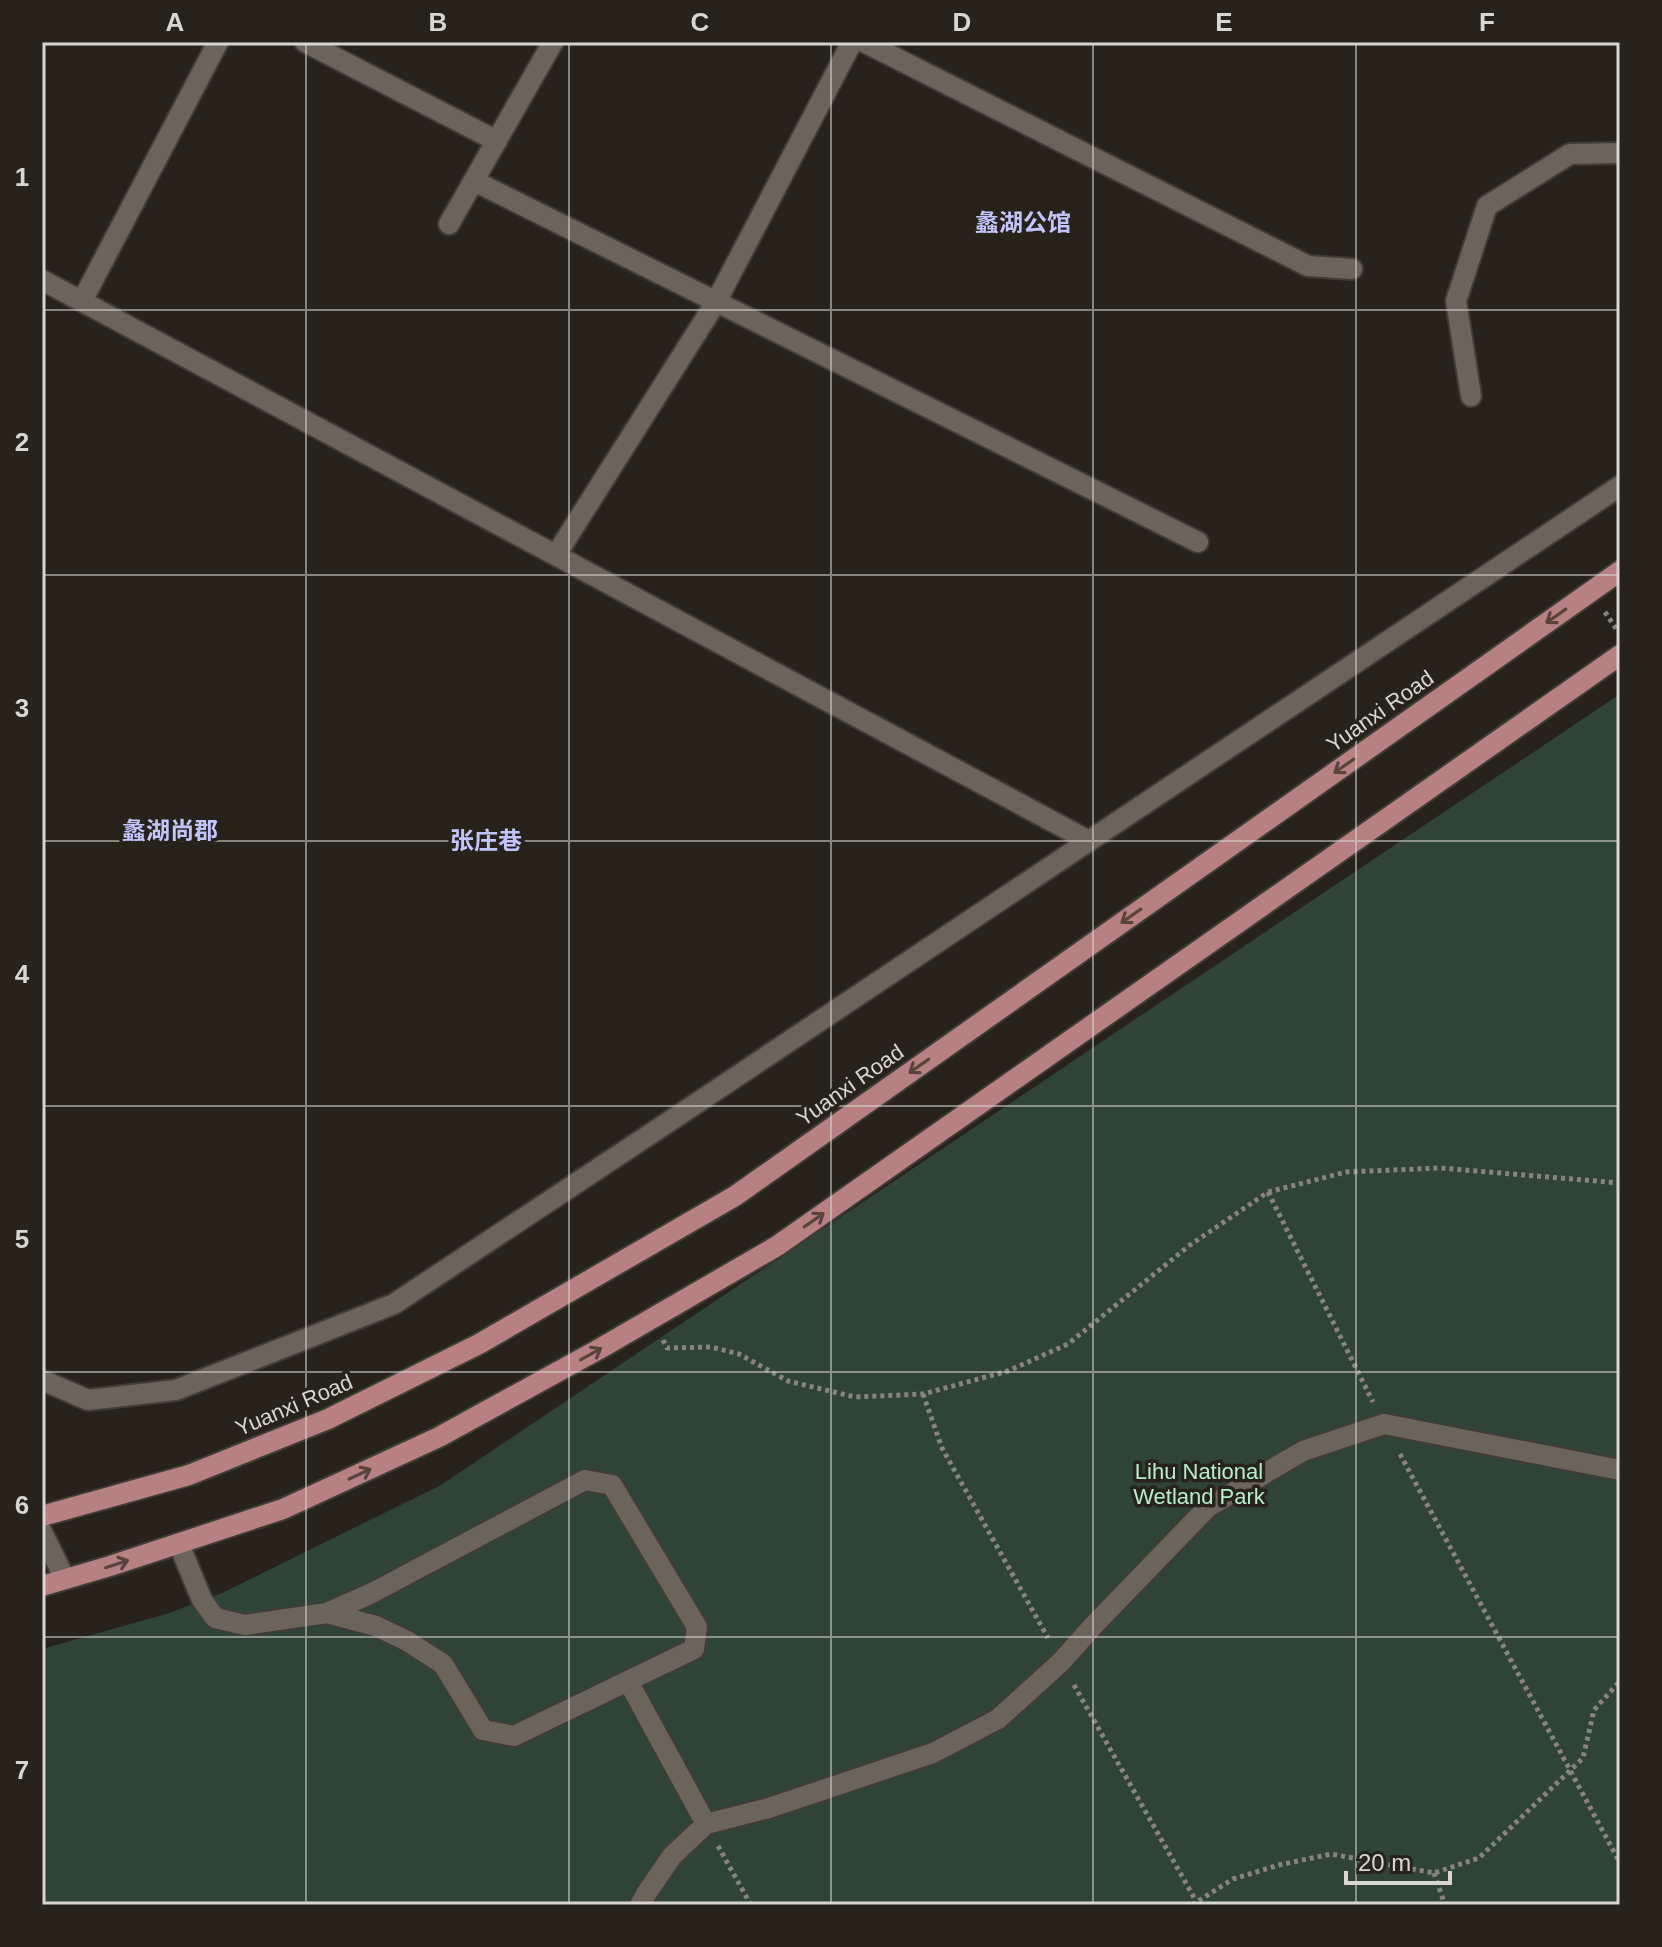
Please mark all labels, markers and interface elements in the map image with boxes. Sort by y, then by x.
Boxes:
text: A [166,7,185,37]
text: B [429,7,447,37]
text: C [691,7,710,37]
text: D [953,7,971,37]
text: E [1215,7,1233,37]
text: F [1479,7,1495,37]
text: 1 [15,162,29,192]
district label: 蠡湖公馆 [975,209,1071,236]
text: 2 [15,427,29,457]
one-way arrow [1546,608,1568,624]
street label: Yuanxi Road [1322,665,1438,757]
text: 3 [15,693,29,723]
one-way arrow [1333,758,1355,774]
district label: 蠡湖尚郡 [122,817,218,844]
district label: 张庄巷 [450,827,522,854]
one-way arrow [1121,908,1143,924]
text: 4 [15,959,30,989]
street label: Yuanxi Road [792,1039,908,1131]
one-way arrow [909,1057,930,1074]
one-way arrow [802,1212,824,1228]
text: 5 [15,1224,29,1254]
one-way arrow [578,1345,602,1361]
street label: Yuanxi Road [232,1369,356,1441]
park label: Lihu National Wetland Park [1133,1459,1266,1509]
one-way arrow [348,1465,372,1480]
text: 6 [15,1490,29,1520]
one-way arrow [103,1556,129,1571]
text: 7 [15,1755,29,1785]
scale bar [1346,1835,1450,1885]
text: 20 m [1358,1849,1411,1876]

